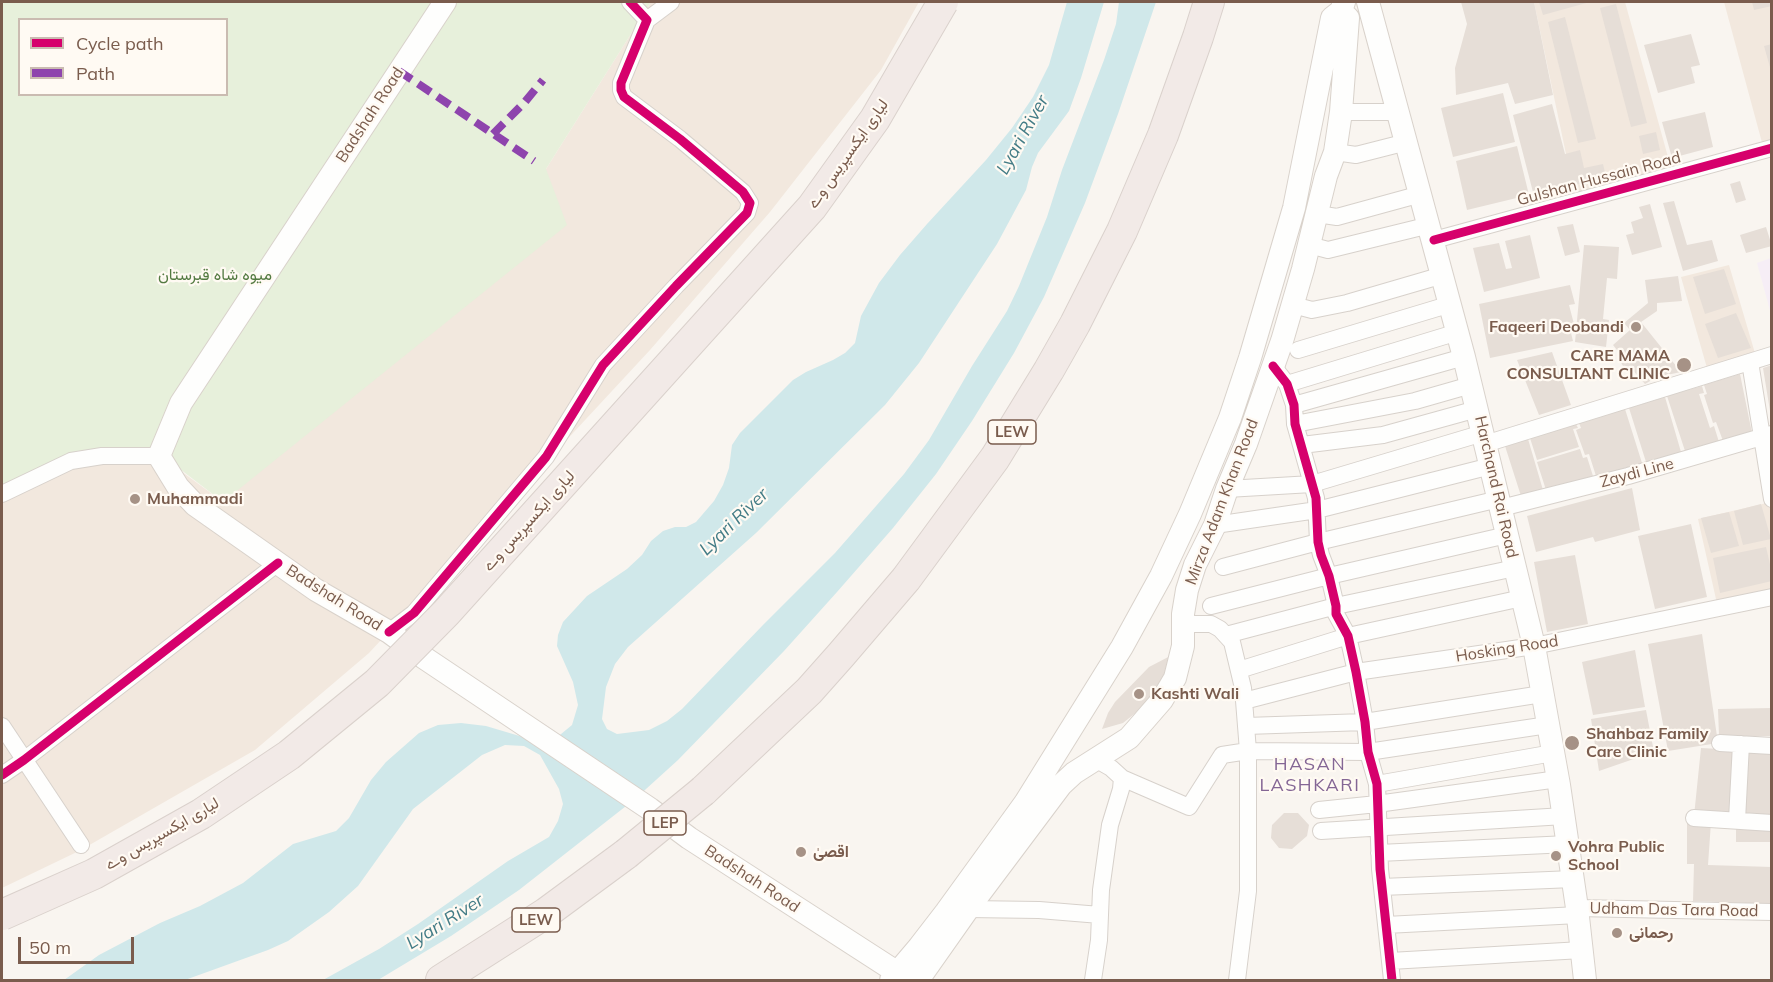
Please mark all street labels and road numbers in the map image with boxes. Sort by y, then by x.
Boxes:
street label: Badshah Road [332,64,408,166]
street label: لیاری ایکسپریس وے [803,96,893,212]
street label: Gulshan Hussain Road [1515,148,1683,210]
street label: Harchand Rai Road [1470,414,1522,560]
street label: Mirza Adam Khan Road [1181,416,1263,588]
road number: LEW [988,420,1036,444]
street label: Zaydi Line [1598,454,1676,492]
street label: لیاری ایکسپریس وے [479,467,579,575]
street label: Badshah Road [282,561,386,635]
street label: Hosking Road [1454,631,1560,667]
street label: لیاری ایکسپریس وے [101,794,223,874]
road number: LEP [644,811,686,835]
street label: Badshah Road [701,841,803,917]
street label: Udham Das Tara Road [1589,899,1759,921]
road number: LEW [512,908,560,932]

